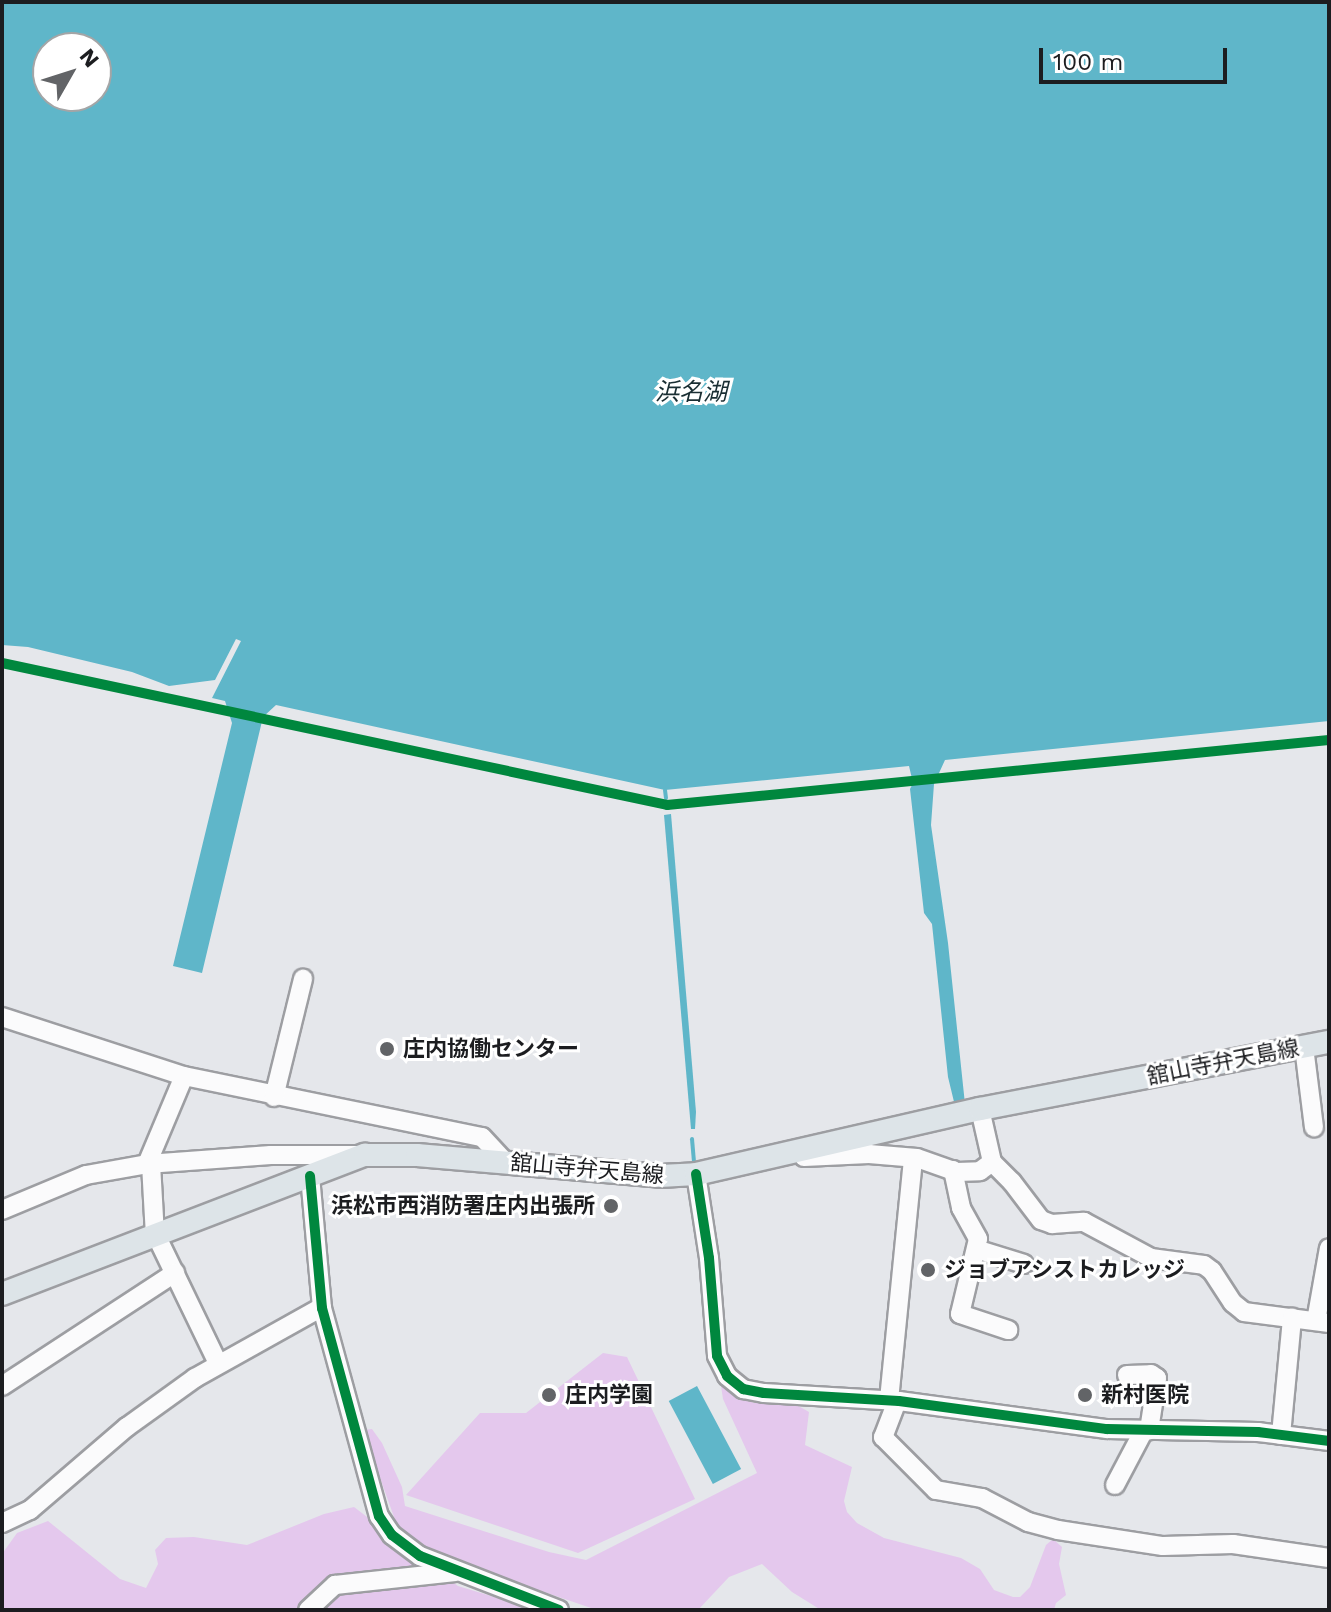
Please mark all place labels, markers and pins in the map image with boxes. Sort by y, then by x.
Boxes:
place label: 庄内協働センター [403,1036,579,1062]
marker: 庄内協働センター [378,1040,396,1058]
place label: 浜松市西消防署庄内出張所 [331,1193,595,1219]
marker: 浜松市西消防署庄内出張所 [602,1197,620,1215]
place label: ジョブアシストカレッジ [944,1257,1186,1283]
marker: ジョブアシストカレッジ [919,1261,937,1279]
place label: 庄内学園 [565,1382,653,1408]
place label: 新村医院 [1101,1382,1189,1408]
marker: 庄内学園 [540,1386,558,1404]
marker: 新村医院 [1076,1386,1094,1404]

